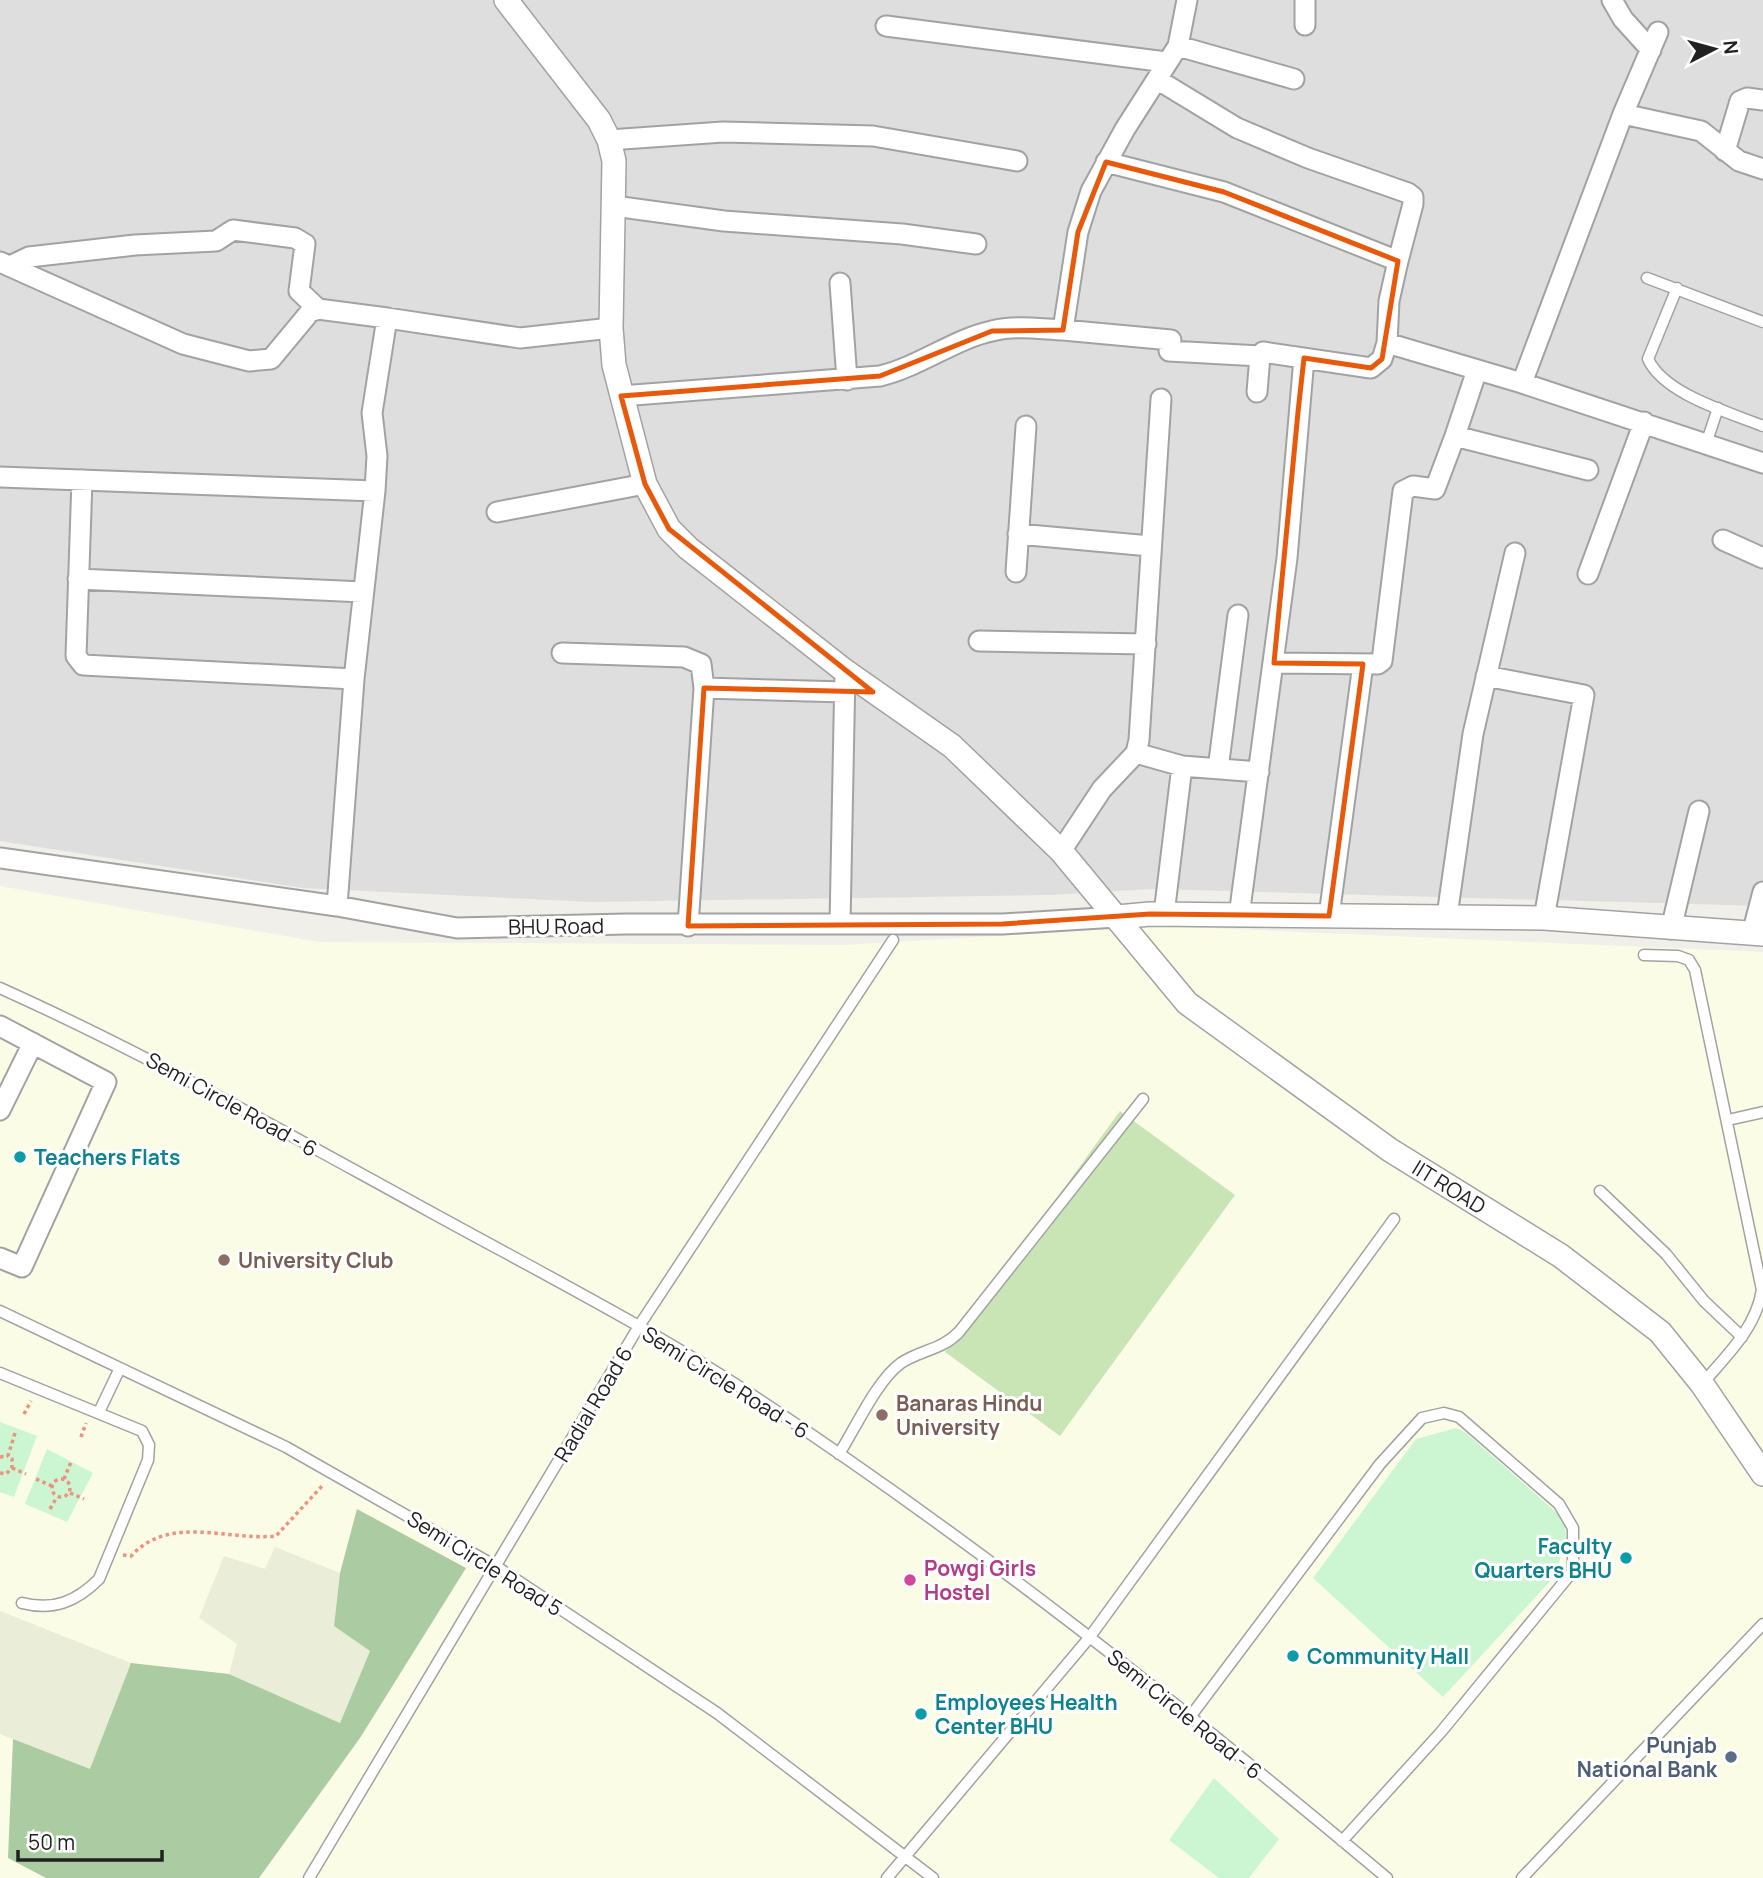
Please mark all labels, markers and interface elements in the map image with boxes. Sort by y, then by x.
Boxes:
north arrow [1679,14,1749,84]
text: N [1717,39,1745,55]
street label: BHU Road [508,911,604,941]
street label: Semi Circle Road - 6 [141,1045,323,1163]
place label: Teachers Flats [34,1143,180,1171]
marker: Teachers Flats [12,1149,28,1165]
street label: IIT ROAD [1407,1153,1491,1220]
place label: University Club [238,1246,393,1274]
marker: University Club [216,1252,232,1268]
street label: Semi Circle Road - 6 [637,1319,815,1445]
street label: Radial Road 6 [548,1341,638,1467]
place label: Banaras Hindu University [896,1389,1042,1441]
marker: Banaras Hindu University [874,1407,890,1423]
street label: Semi Circle Road 5 [402,1504,568,1622]
place label: Faculty Quarters BHU [1474,1532,1612,1584]
marker: Faculty Quarters BHU [1618,1550,1634,1566]
place label: Powgi Girls Hostel [924,1554,1036,1606]
marker: Powgi Girls Hostel [902,1572,918,1588]
place label: Community Hall [1307,1642,1469,1670]
street label: Semi Circle Road - 6 [1102,1643,1268,1785]
marker: Community Hall [1285,1648,1301,1664]
place label: Employees Health Center BHU [935,1688,1118,1740]
marker: Employees Health Center BHU [913,1706,929,1722]
place label: Punjab National Bank [1577,1731,1718,1783]
marker: Punjab National Bank [1723,1749,1739,1765]
scale bar [18,1818,161,1862]
text: 50 m [28,1828,75,1856]

